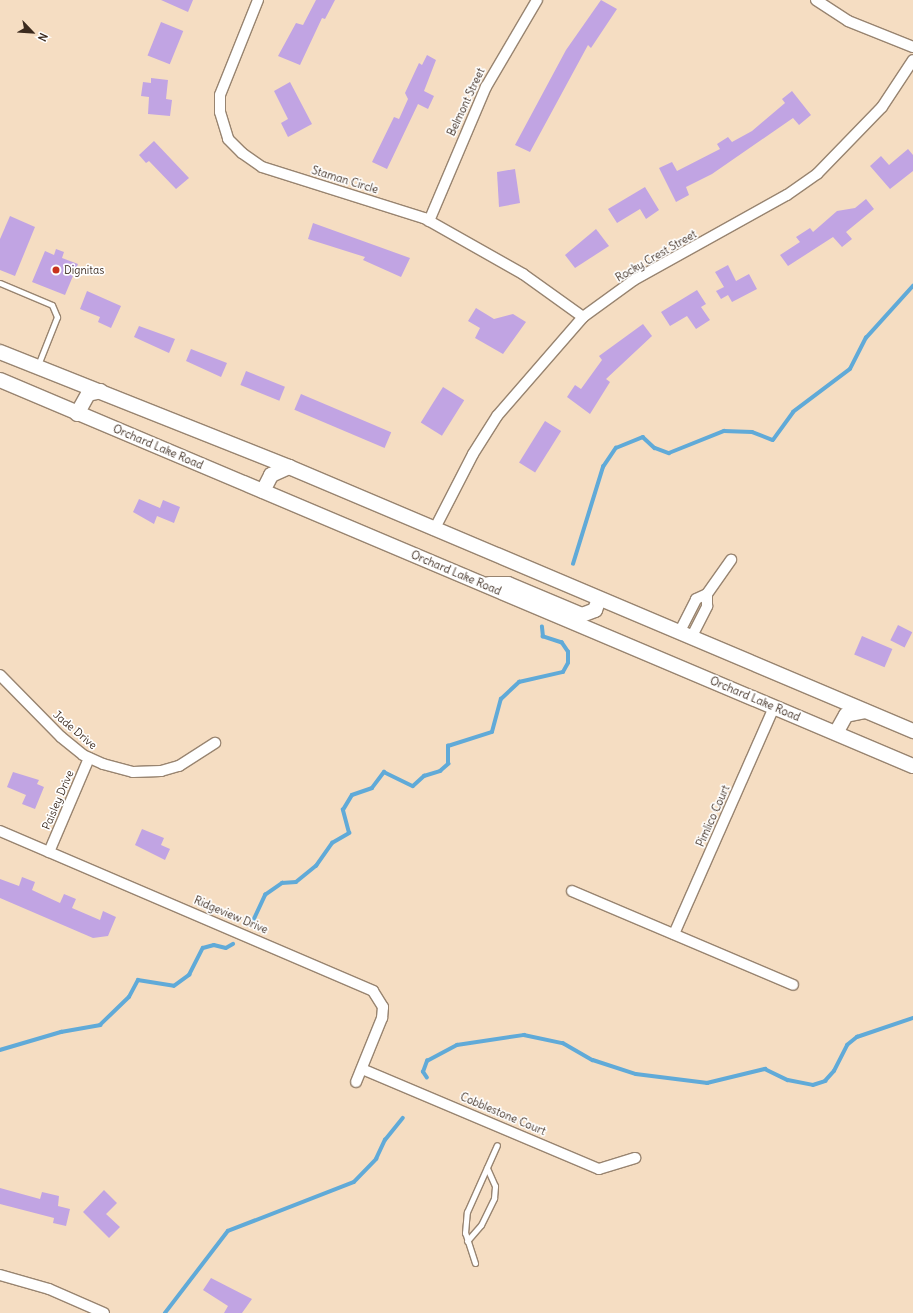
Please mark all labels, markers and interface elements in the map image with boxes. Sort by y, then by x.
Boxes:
north arrow [12,12,52,52]
text: N [35,31,51,43]
street label: Belmont Street [445,66,487,138]
street label: Staman Circle [310,164,380,196]
street label: Rocky Crest Street [613,228,699,284]
place label: Dignitas [64,263,104,277]
marker: Dignitas [51,265,61,275]
street label: Orchard Lake Road [111,422,205,472]
street label: Orchard Lake Road [409,548,503,598]
street label: Orchard Lake Road [708,674,802,724]
street label: Jade Drive [51,708,99,752]
street label: Paisley Drive [40,768,76,832]
street label: Pimlico Court [694,783,732,849]
street label: Ridgeview Drive [192,893,270,937]
street label: Cobblestone Court [458,1090,548,1138]

